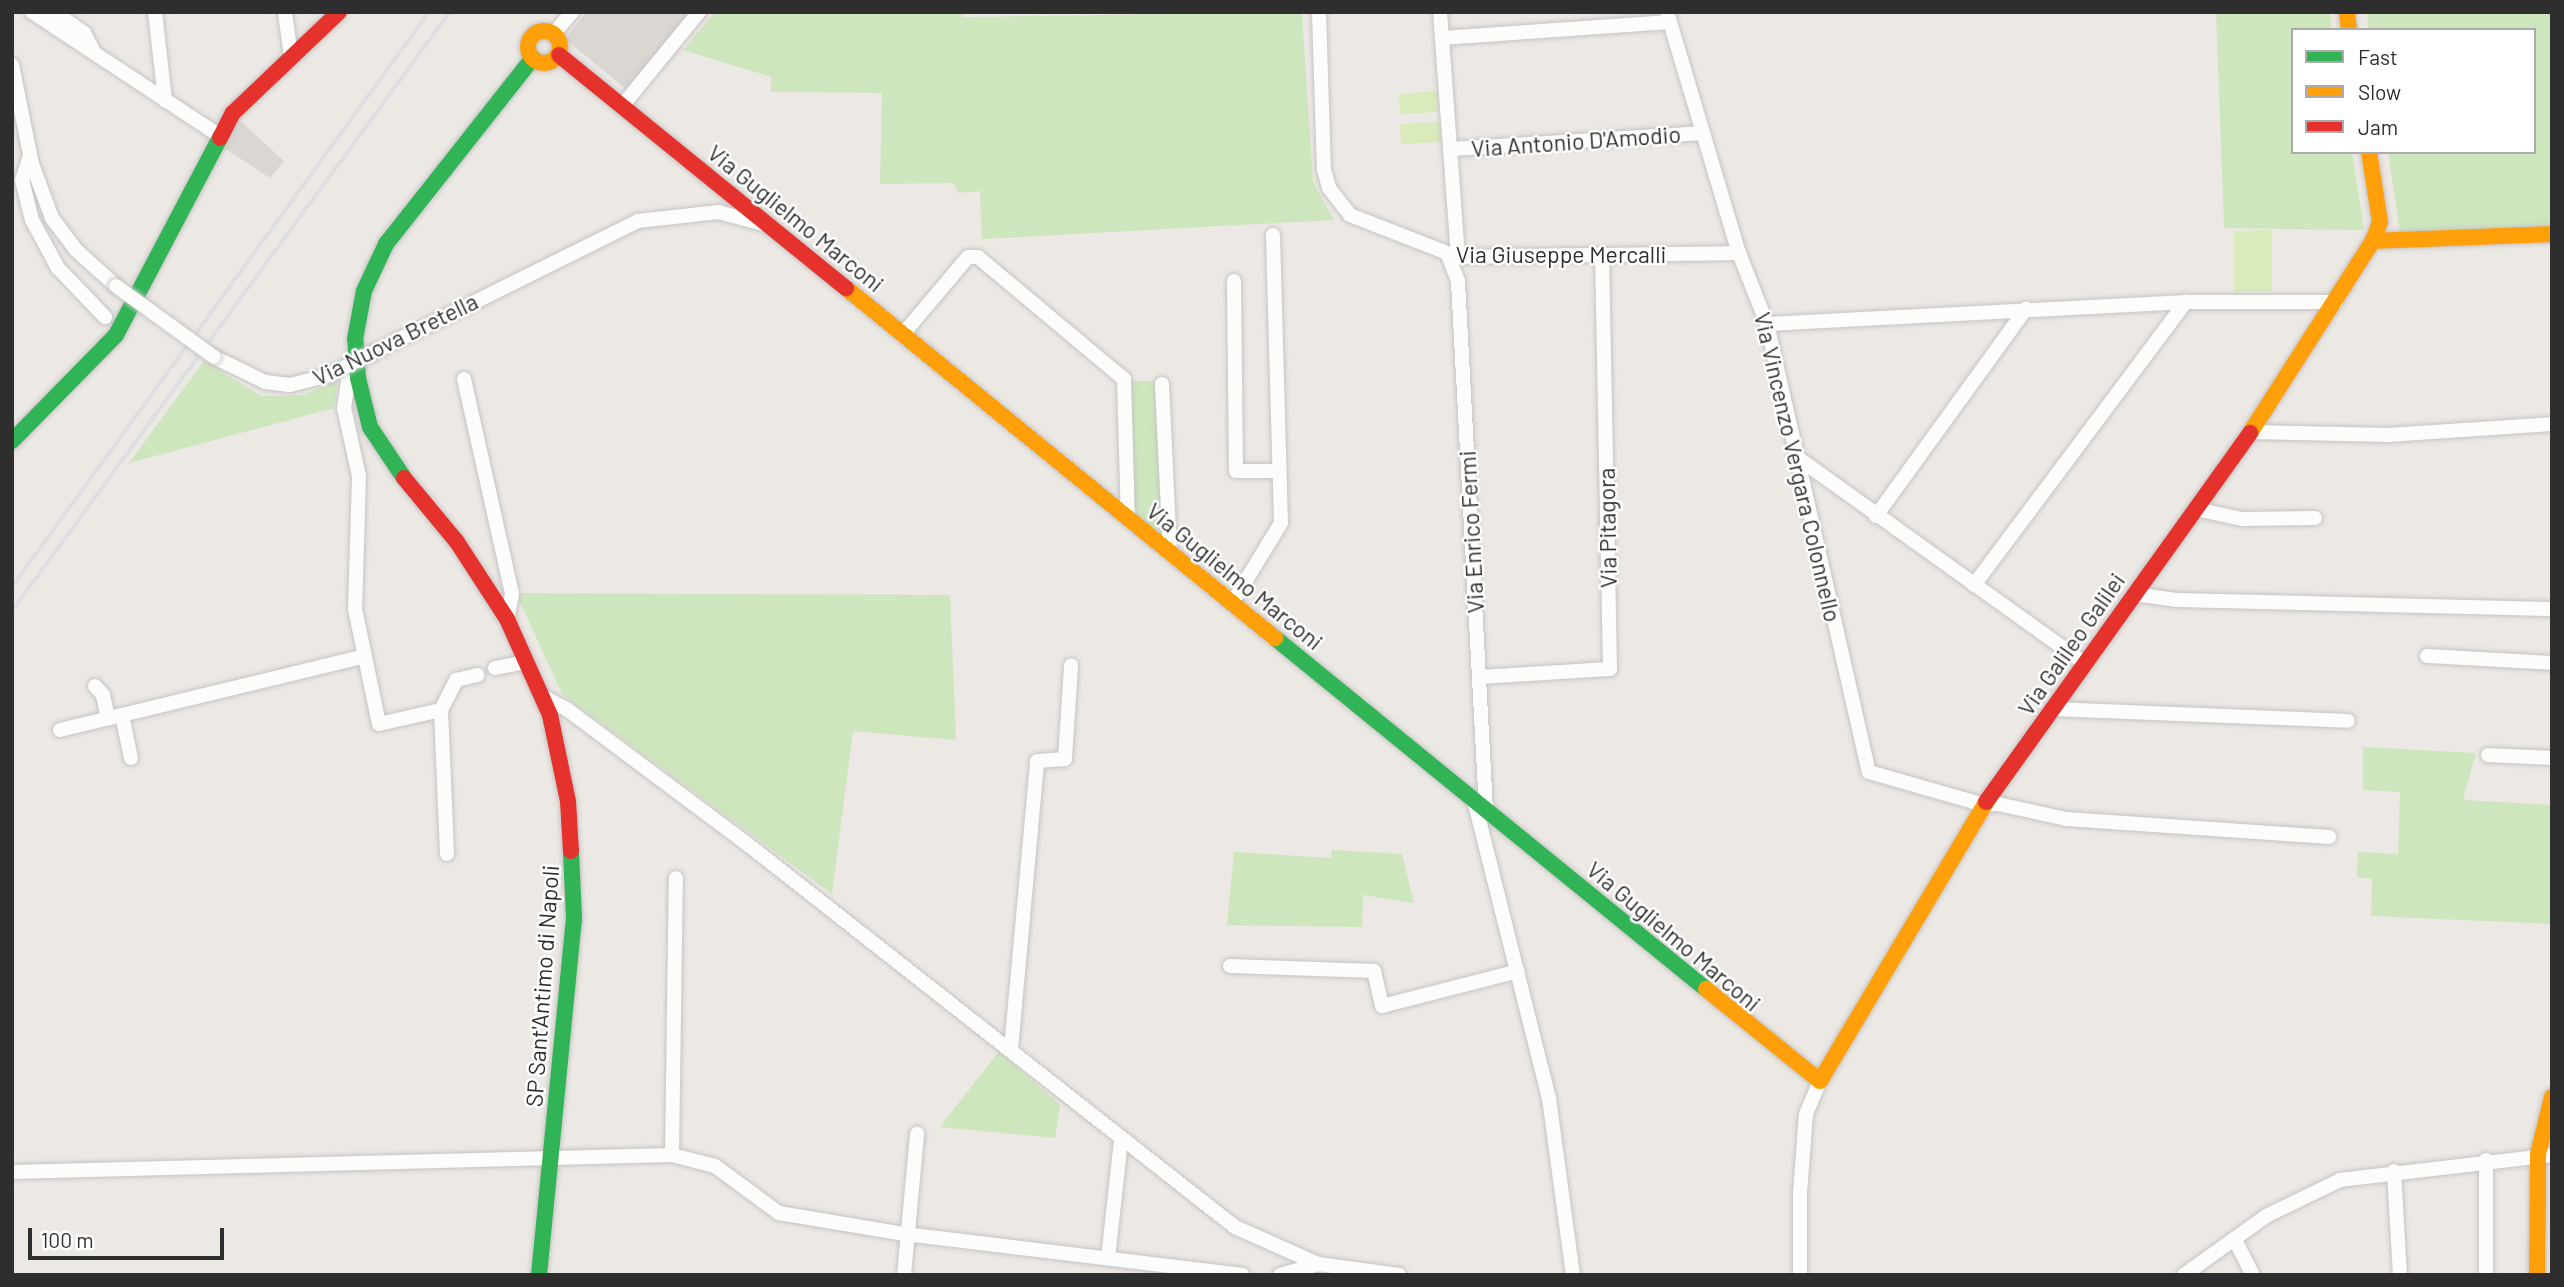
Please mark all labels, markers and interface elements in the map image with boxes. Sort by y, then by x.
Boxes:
legend [2291,28,2536,154]
text: Fast [2358,44,2398,69]
text: Slow [2358,79,2401,104]
text: Jam [2358,114,2398,139]
street label: Via Antonio D'Amodio [1470,120,1682,162]
street label: Via Guglielmo Marconi [702,139,890,297]
street label: Via Giuseppe Mercalli [1456,240,1666,268]
street label: Via Nuova Bretella [308,287,482,391]
street label: Via Vincenzo Vergara Colonnello [1749,309,1847,625]
street label: Via Enrico Fermi [1453,450,1489,614]
street label: Via Pitagora [1592,468,1622,588]
street label: Via Guglielmo Marconi [1141,497,1329,655]
street label: Via Galileo Galilei [2012,567,2130,721]
street label: Via Guglielmo Marconi [1582,855,1766,1017]
street label: SP Sant'Antimo di Napoli [520,864,564,1108]
scale bar [32,1214,228,1258]
text: 100 m [41,1227,94,1252]

